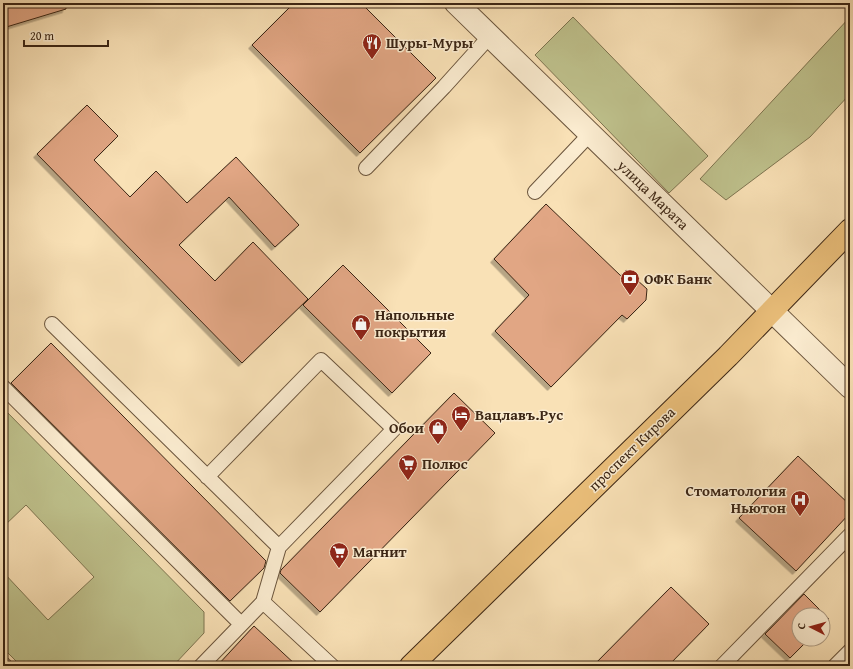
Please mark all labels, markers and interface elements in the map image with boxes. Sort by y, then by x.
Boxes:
scale bar [24,22,108,48]
text: 20 m [30,27,54,44]
restaurant icon: Шуры-Муры [361,32,383,60]
place label: Шуры-Муры [386,32,474,53]
street label: улица Марата [612,154,694,235]
bank icon: ОФК Банк [619,268,641,296]
place label: ОФК Банк [644,268,712,289]
place label: Напольные покрытия [375,304,455,342]
shop icon: Напольные покрытия [350,313,372,341]
street label: проспект Кирова [584,401,680,495]
hotel icon: Вацлавъ.Рус [450,404,472,432]
place label: Вацлавъ.Рус [475,404,563,425]
place label: Обои [389,417,425,438]
shop icon: Обои [427,417,449,445]
supermarket icon: Полюс [397,453,419,481]
place label: Полюс [422,453,468,474]
place label: Стоматология Ньютон [686,480,786,518]
hospital icon: Стоматология Ньютон [789,489,811,517]
supermarket icon: Магнит [328,541,350,569]
place label: Магнит [353,541,408,562]
north arrow [791,607,831,647]
text: С [793,622,809,630]

